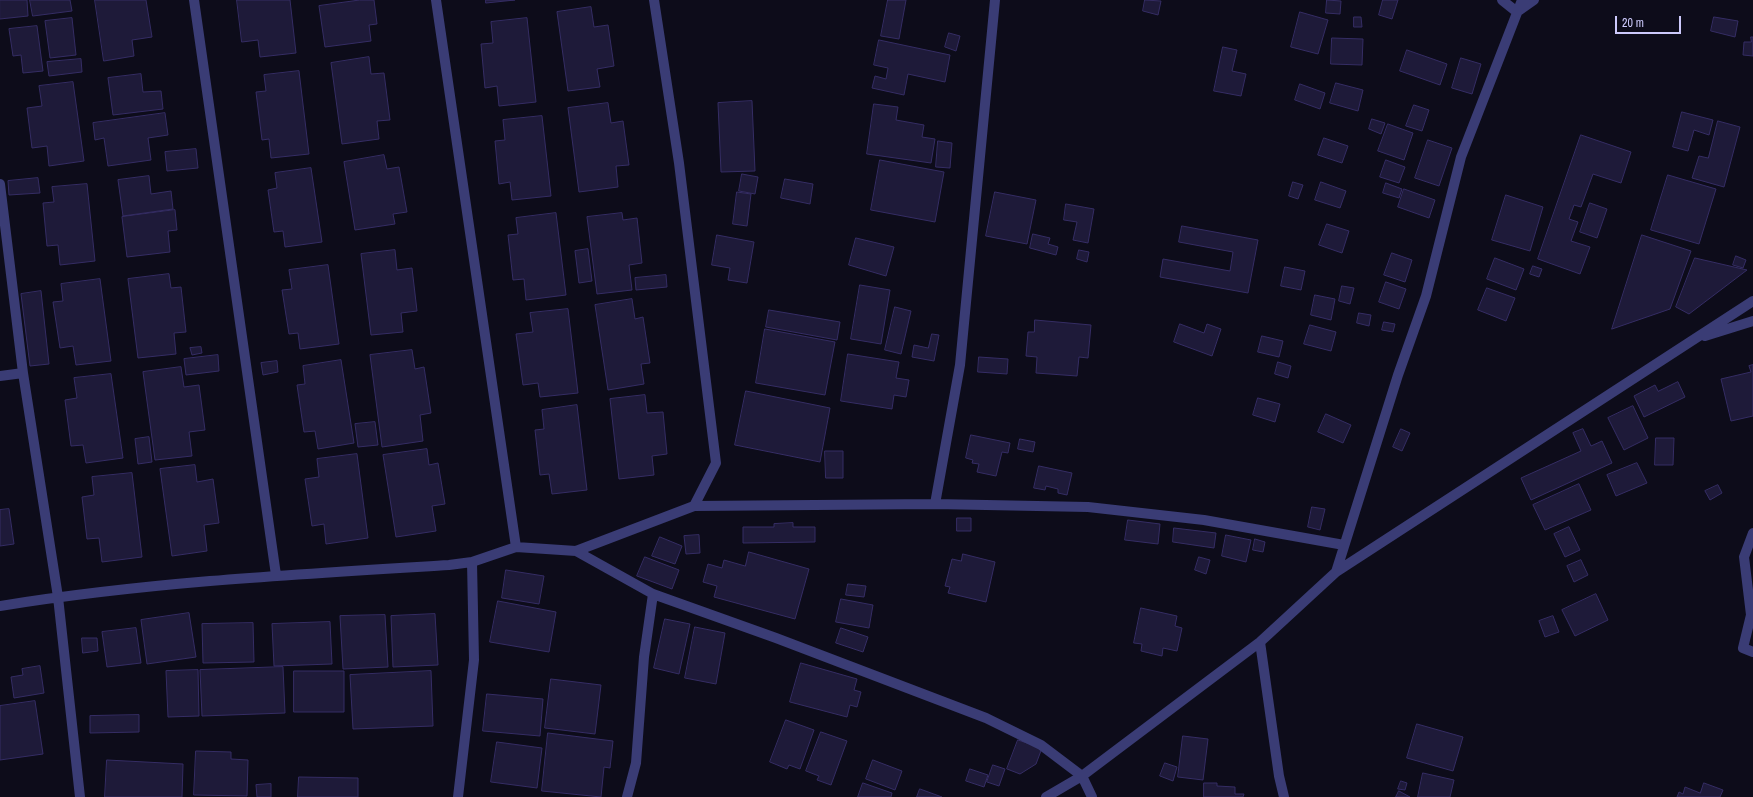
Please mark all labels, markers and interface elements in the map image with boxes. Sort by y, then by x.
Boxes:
scale bar [1617,8,1683,34]
text: 20 m [1622,15,1644,31]

